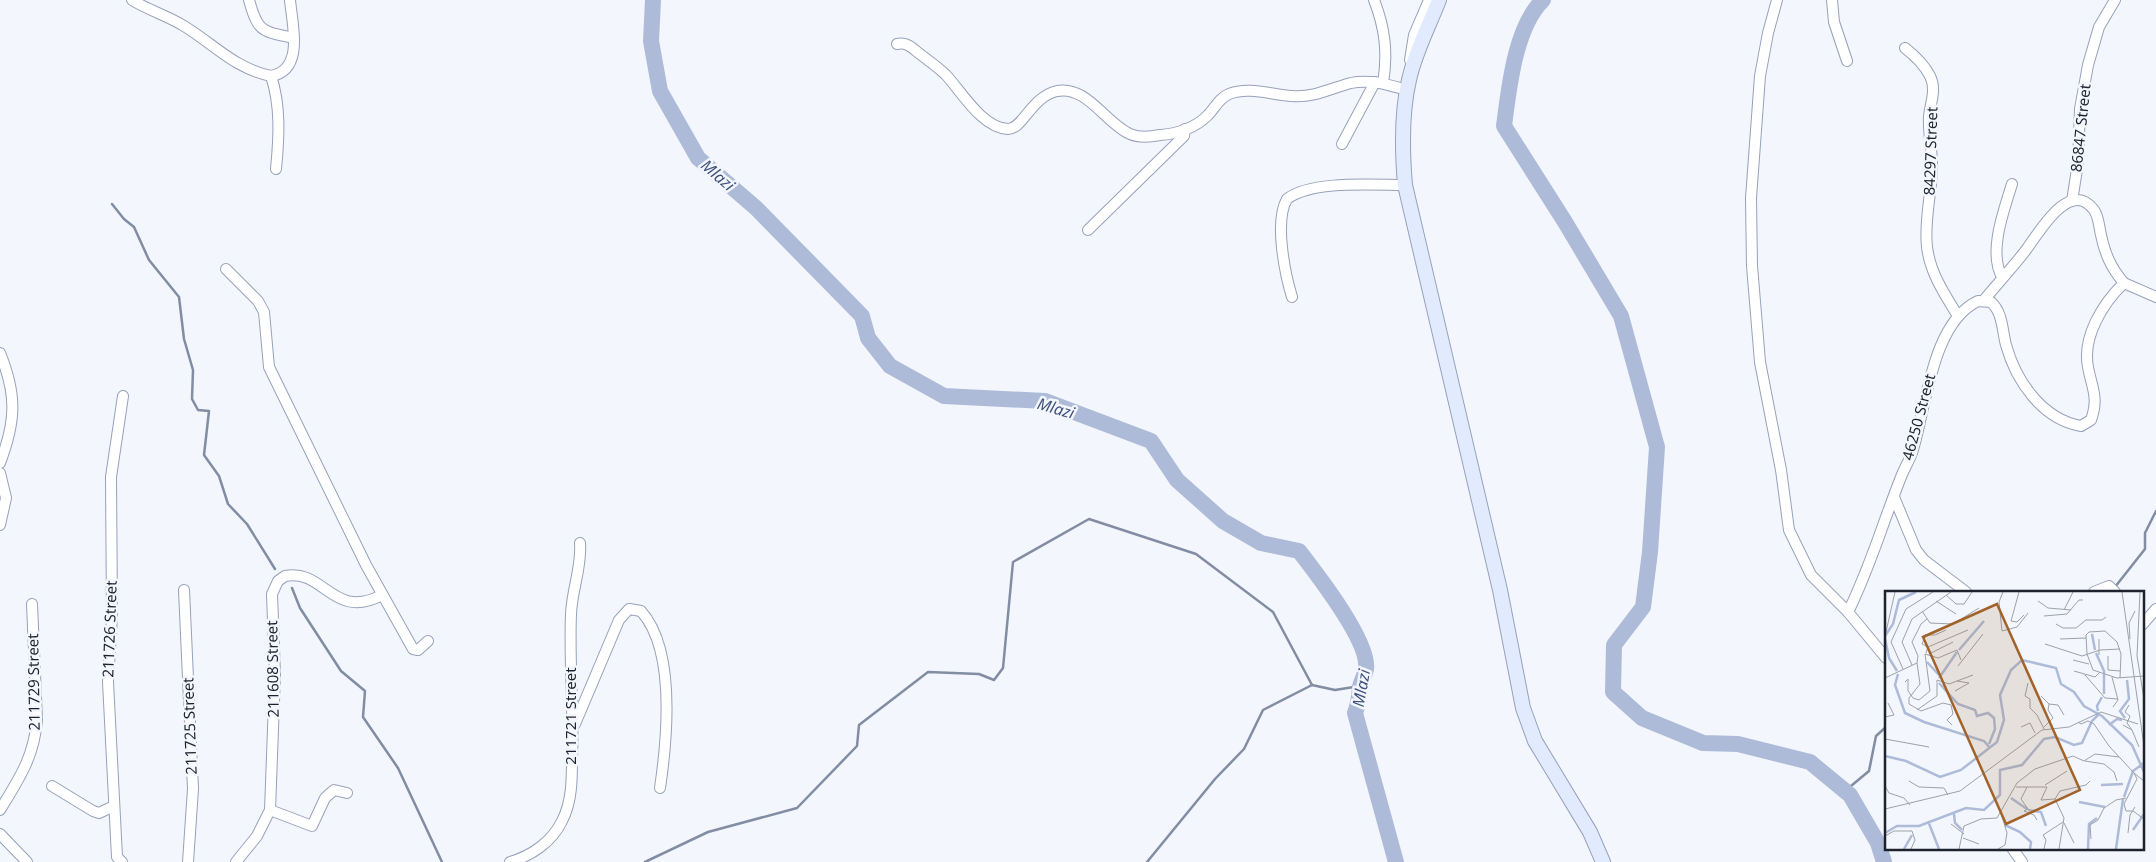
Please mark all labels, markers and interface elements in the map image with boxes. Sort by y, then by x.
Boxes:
street label: 86847 Street [2065,82,2095,173]
street label: 84297 Street [1918,106,1942,196]
water label: Mlazi [696,154,740,196]
street label: 46250 Street [1897,371,1939,462]
water label: Mlazi [1035,392,1078,424]
street label: 211726 Street [97,579,121,678]
inset map [1885,591,2144,850]
street label: 211608 Street [261,620,283,718]
street label: 211729 Street [22,633,44,731]
street label: 211721 Street [560,667,580,765]
water label: Mlazi [1347,667,1375,709]
street label: 211725 Street [177,677,201,775]

